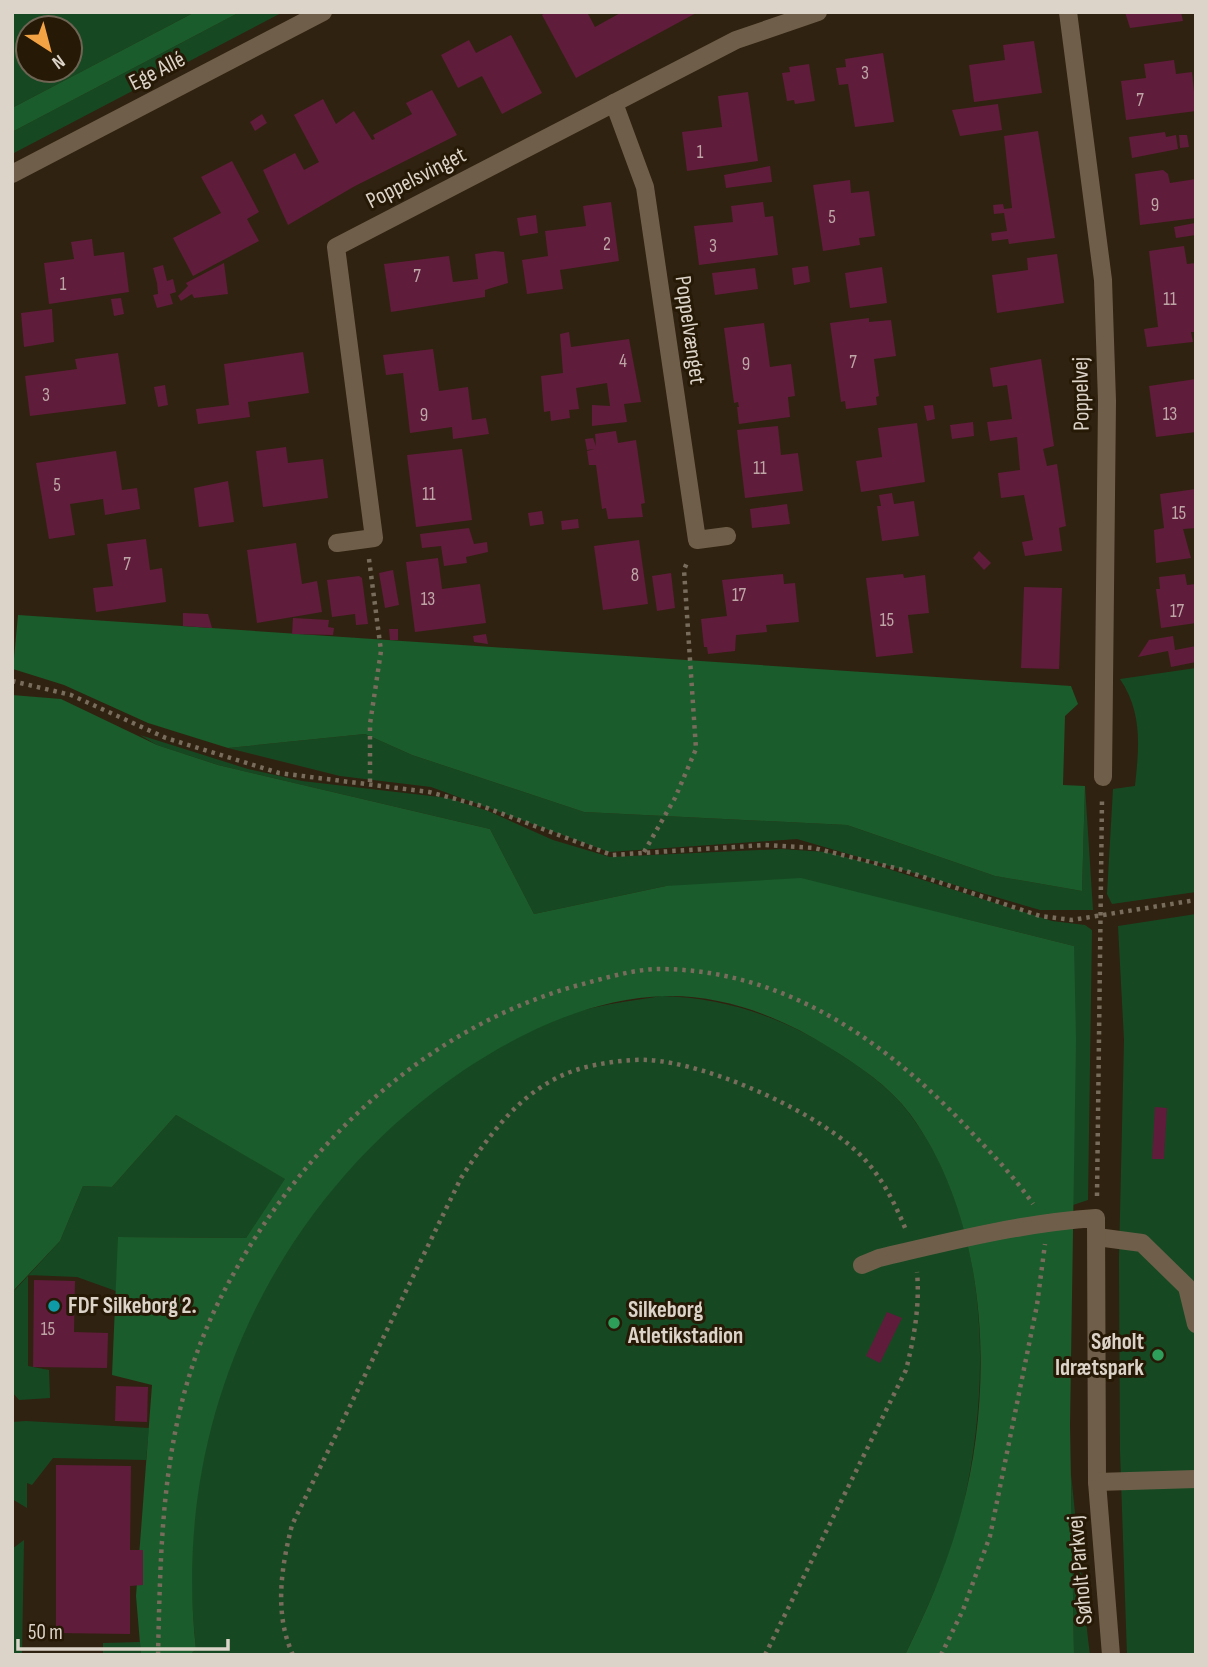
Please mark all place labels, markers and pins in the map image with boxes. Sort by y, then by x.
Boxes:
place label: FDF Silkeborg 2. [68,1292,197,1320]
place label: Silkeborg Atletikstadion [627,1296,743,1350]
marker: FDF Silkeborg 2. [46,1298,62,1314]
marker: Silkeborg Atletikstadion [606,1315,622,1331]
place label: Søholt Idrætspark [1055,1328,1144,1382]
marker: Søholt Idrætspark [1150,1347,1166,1363]

